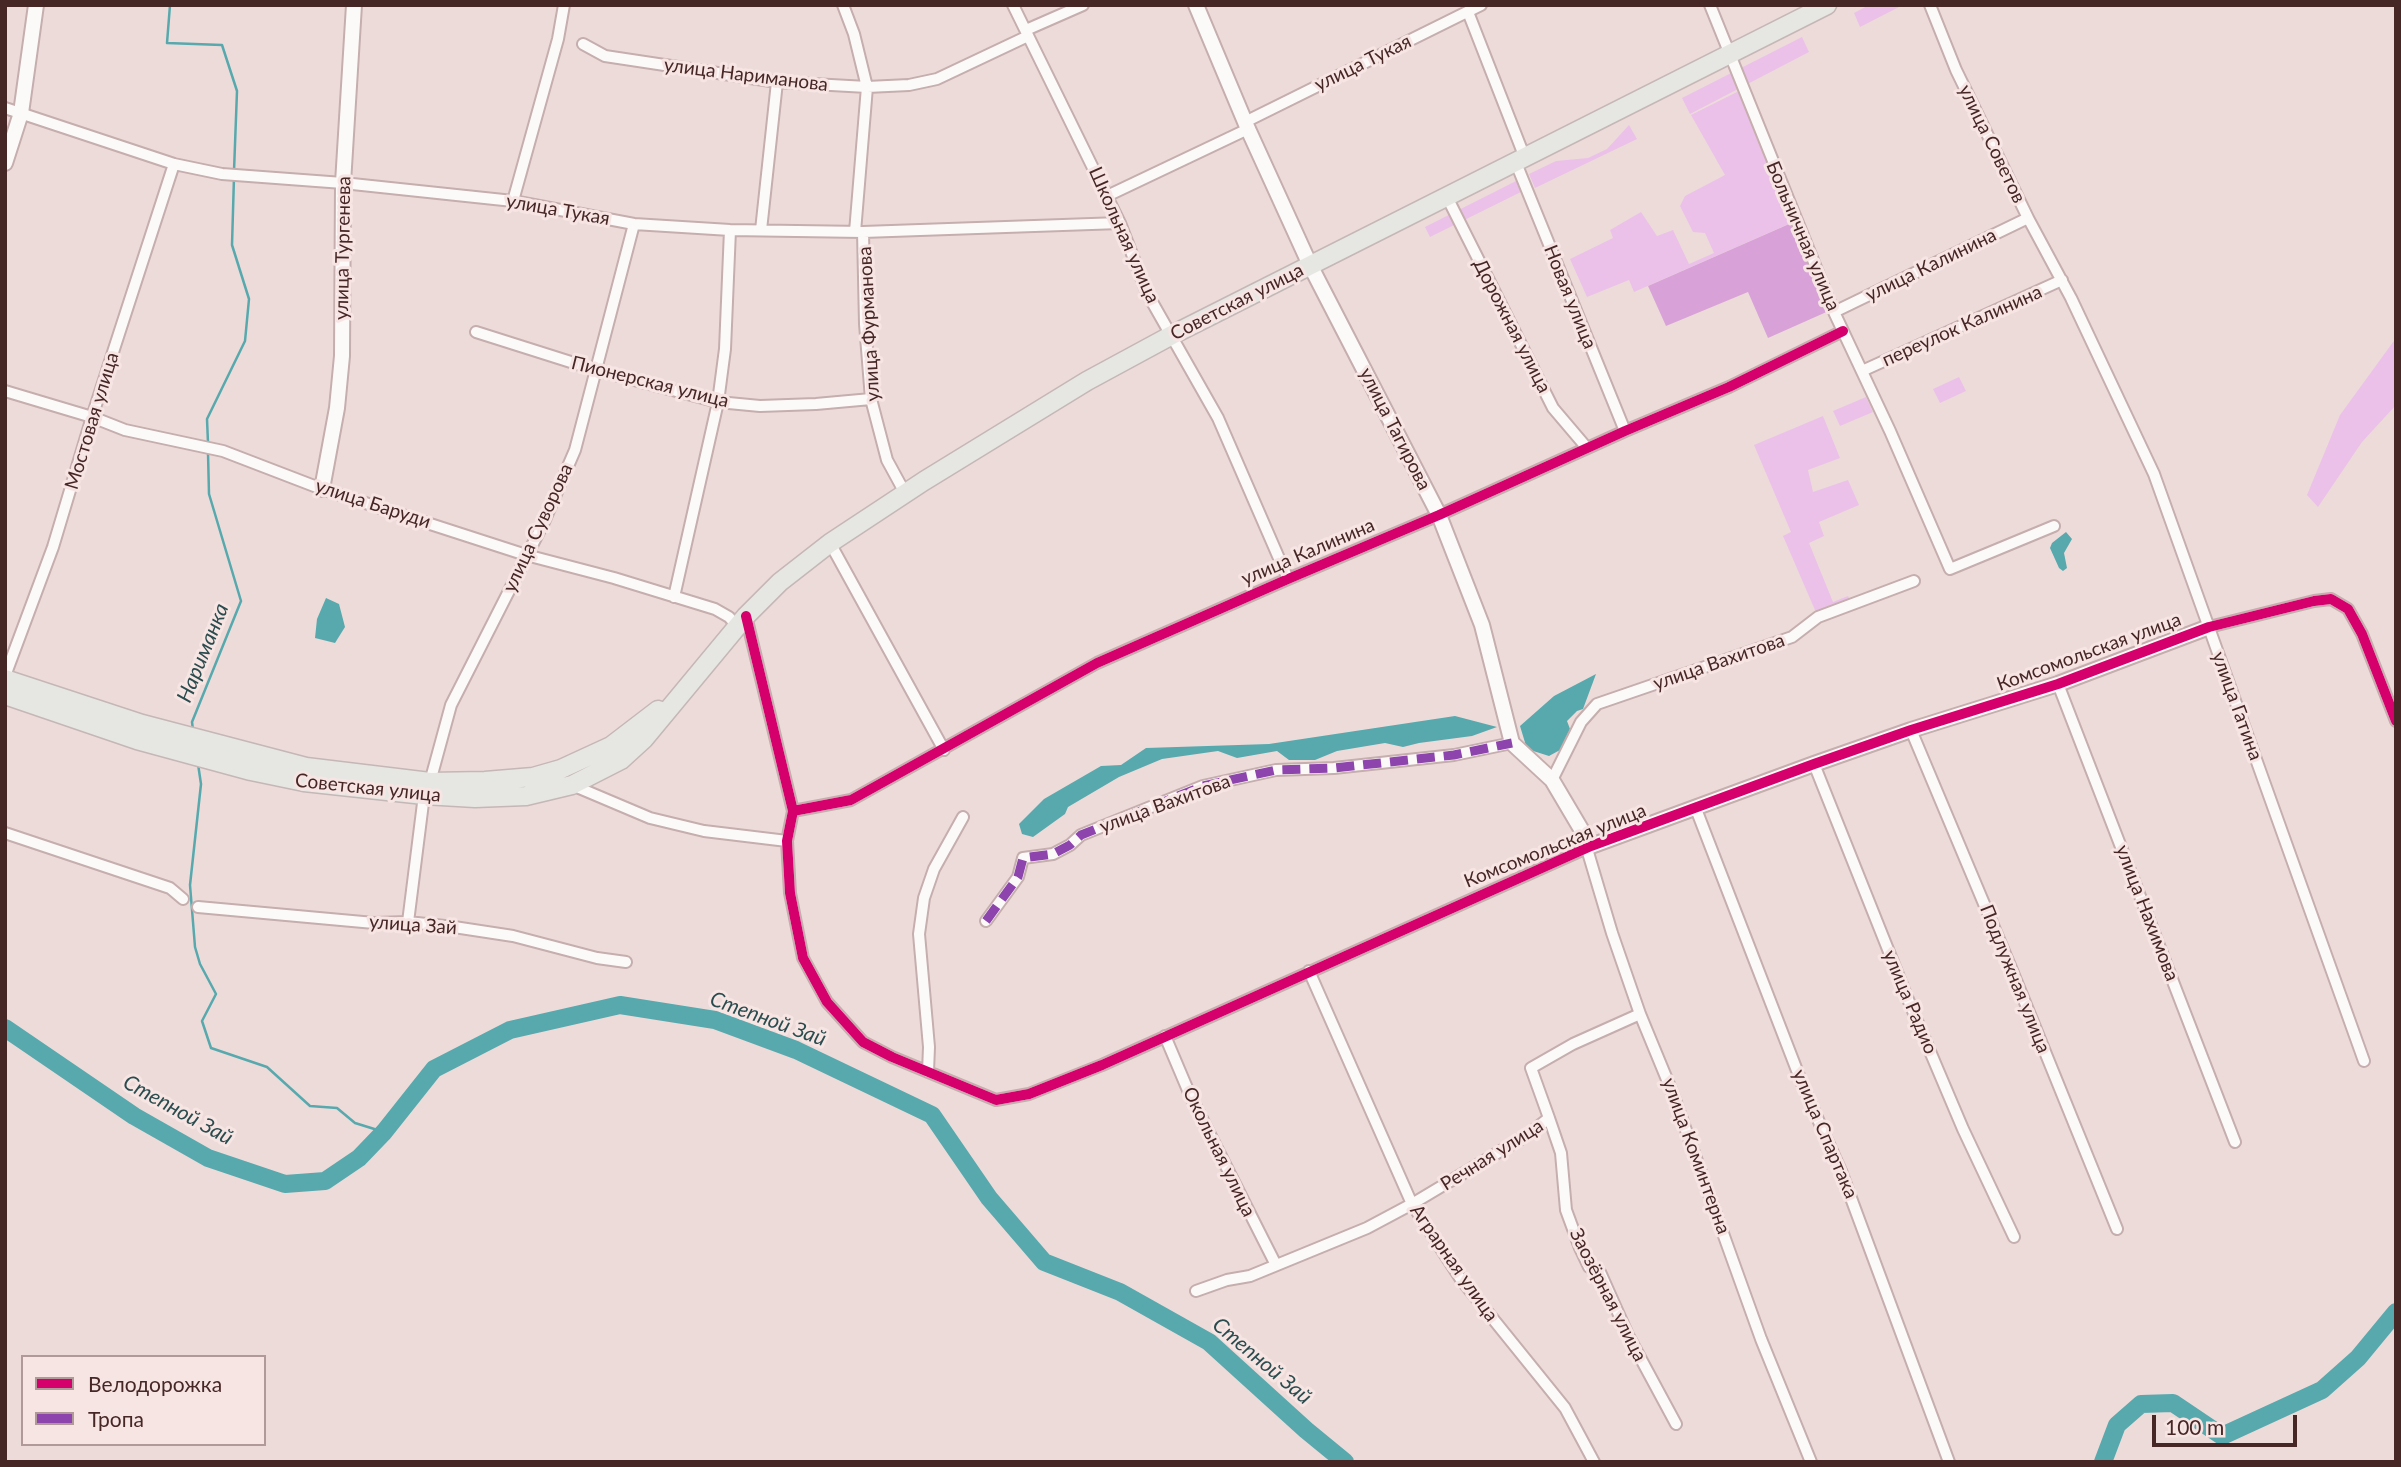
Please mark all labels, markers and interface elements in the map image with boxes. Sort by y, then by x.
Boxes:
street label: улица Тукая [1311,30,1415,96]
street label: улица Нариманова [663,54,829,96]
street label: улица Советов [1954,81,2030,207]
street label: Больничная улица [1761,158,1845,314]
street label: Школьная улица [1084,163,1164,307]
street label: улица Тургенева [330,176,356,320]
street label: улица Тукая [504,190,612,230]
street label: улица Калинина [1862,223,2000,307]
street label: Новая улица [1539,242,1601,352]
street label: улица Фурманова [854,246,884,402]
street label: Дорожная улица [1468,255,1556,397]
street label: Советская улица [1167,259,1307,345]
street label: переулок Калинина [1879,281,2045,371]
street label: Мостовая улица [60,350,124,492]
street label: Пионерская улица [569,351,731,413]
street label: улица Тагирова [1354,364,1436,494]
street label: улица Суворова [498,460,578,596]
street label: улица Баруди [312,475,434,533]
street label: улица Калинина [1238,514,1378,590]
water label: Нариманка [172,600,234,706]
street label: Комсомольская улица [1994,608,2184,696]
street label: улица Вахитова [1650,629,1788,695]
street label: улица Гатина [2207,649,2267,763]
street label: Советская улица [294,769,442,807]
street label: улица Вахитова [1096,770,1234,838]
street label: Комсомольская улица [1461,799,1649,893]
street label: улица Нахимова [2111,842,2183,984]
street label: Подлужная улица [1975,901,2055,1057]
street label: улица Зай [368,911,458,939]
street label: улица Радио [1878,947,1942,1057]
water label: Степной Зай [706,986,830,1052]
street label: улица Спартака [1788,1066,1862,1202]
water label: Степной Зай [119,1069,237,1151]
street label: улица Коминтерна [1657,1075,1735,1237]
street label: Окольная улица [1178,1083,1260,1221]
street label: Речная улица [1436,1114,1548,1196]
street label: Аграрная улица [1405,1200,1503,1326]
street label: Заозёрная улица [1565,1225,1651,1365]
water label: Степной Зай [1207,1312,1317,1410]
legend [21,1355,266,1446]
text: Велодорожка [88,1371,222,1396]
scale bar [2156,1400,2301,1444]
text: Тропа [88,1406,144,1431]
text: 100 m [2165,1414,2224,1439]

